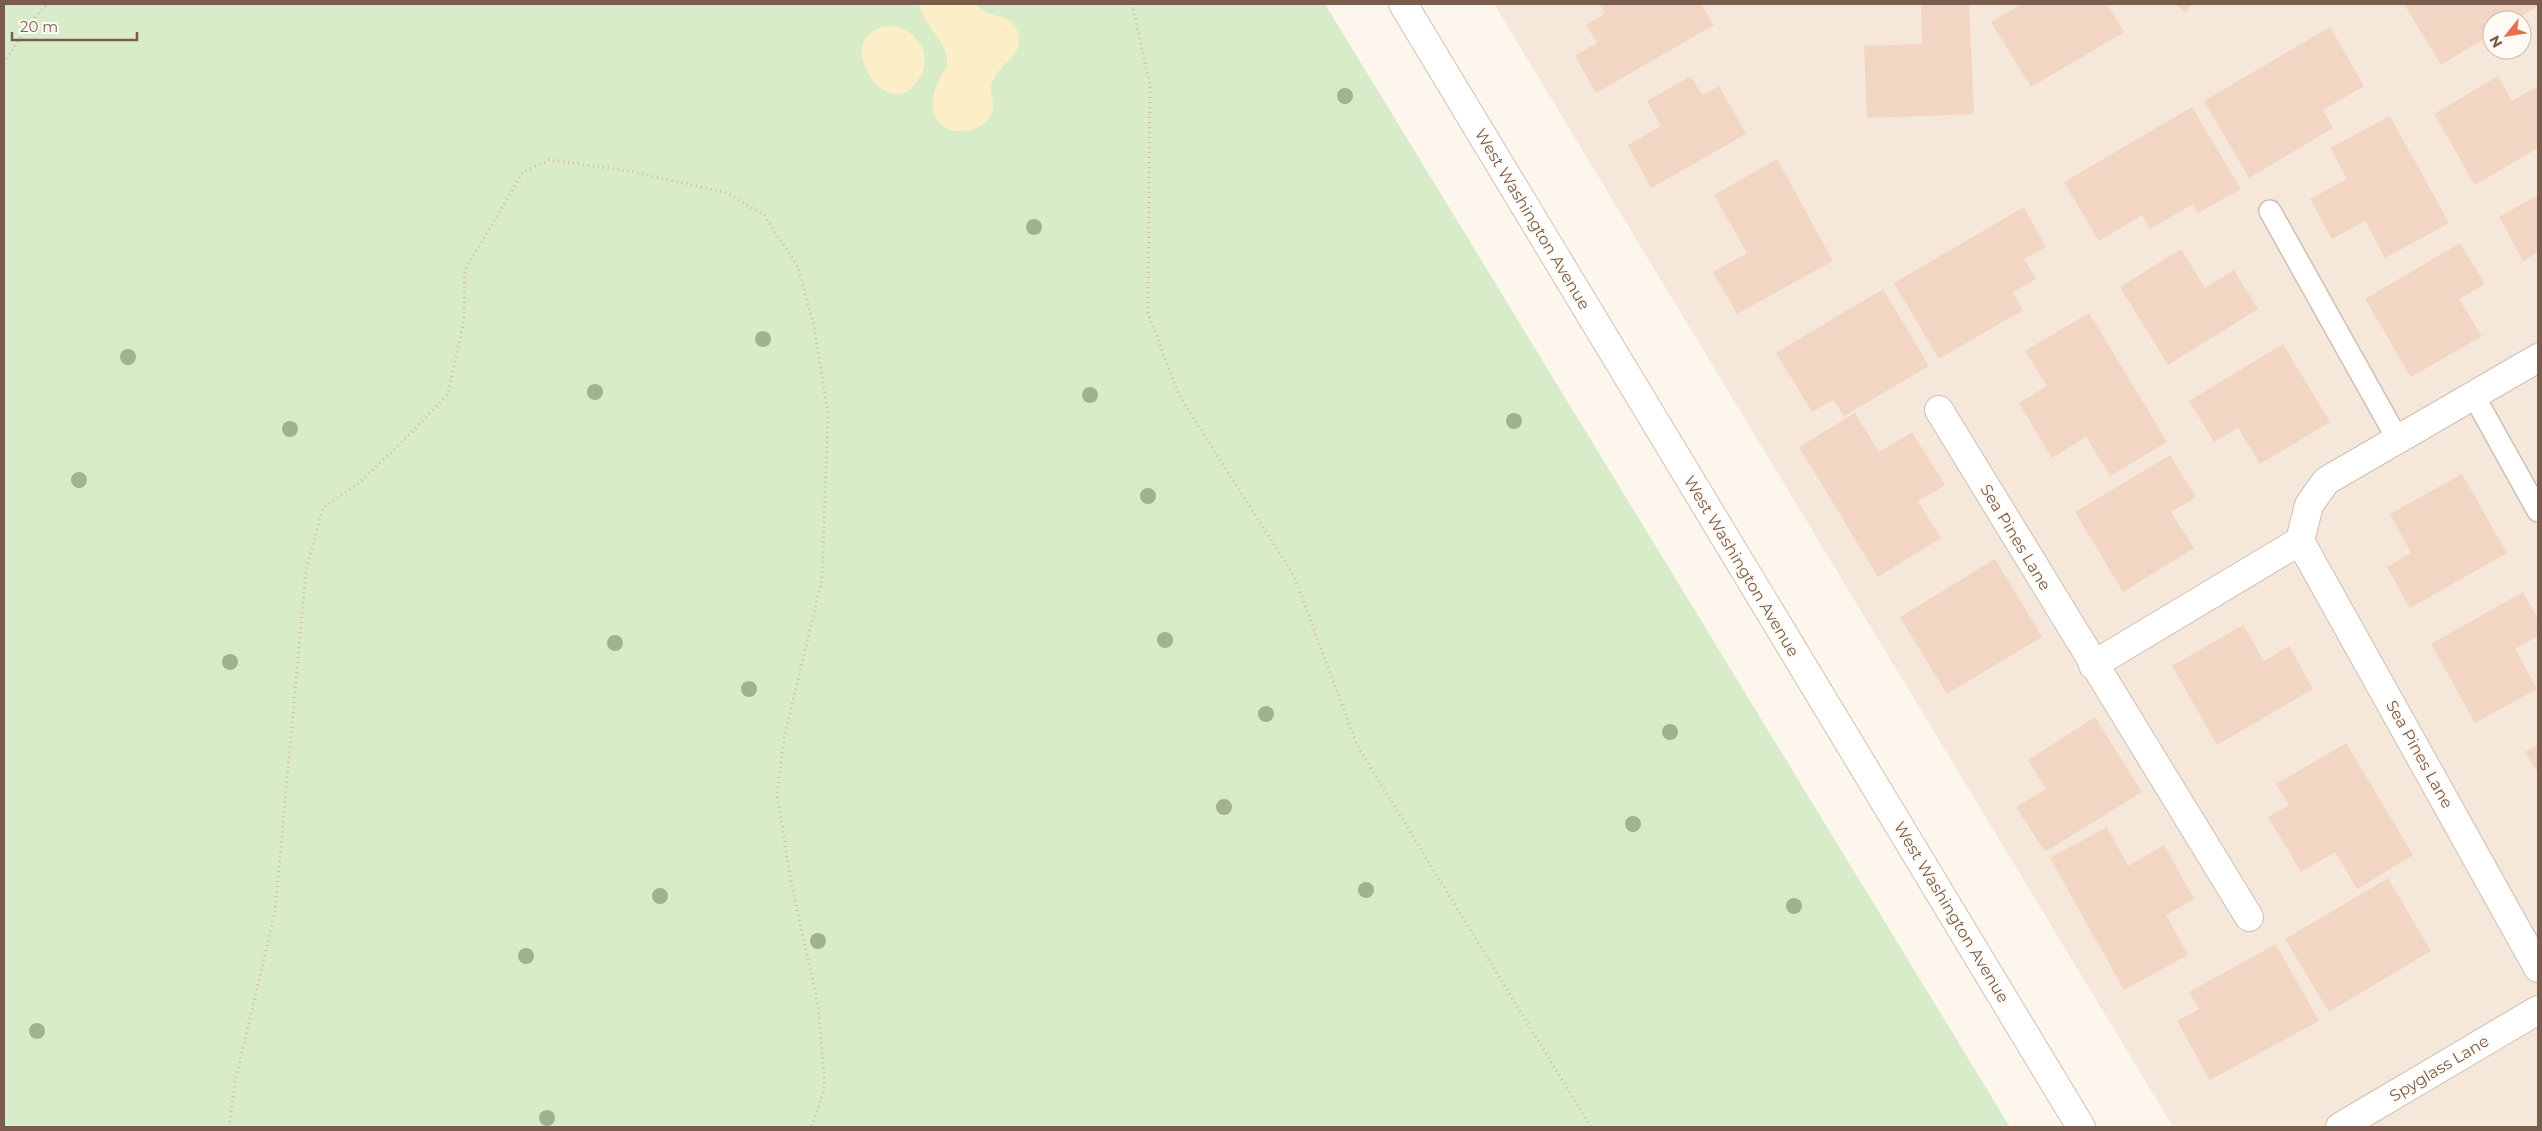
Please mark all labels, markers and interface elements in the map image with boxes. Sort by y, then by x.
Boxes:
scale bar [12,10,138,42]
north arrow [2482,10,2532,60]
text: 20 m [20,17,58,36]
text: N [2485,32,2506,51]
street label: West Washington Avenue [1471,125,1594,313]
street label: West Washington Avenue [1680,472,1803,660]
street label: Sea Pines Lane [1976,481,2055,594]
street label: Sea Pines Lane [2382,697,2457,812]
street label: West Washington Avenue [1890,818,2013,1006]
street label: Spyglass Lane [2386,1031,2492,1106]

